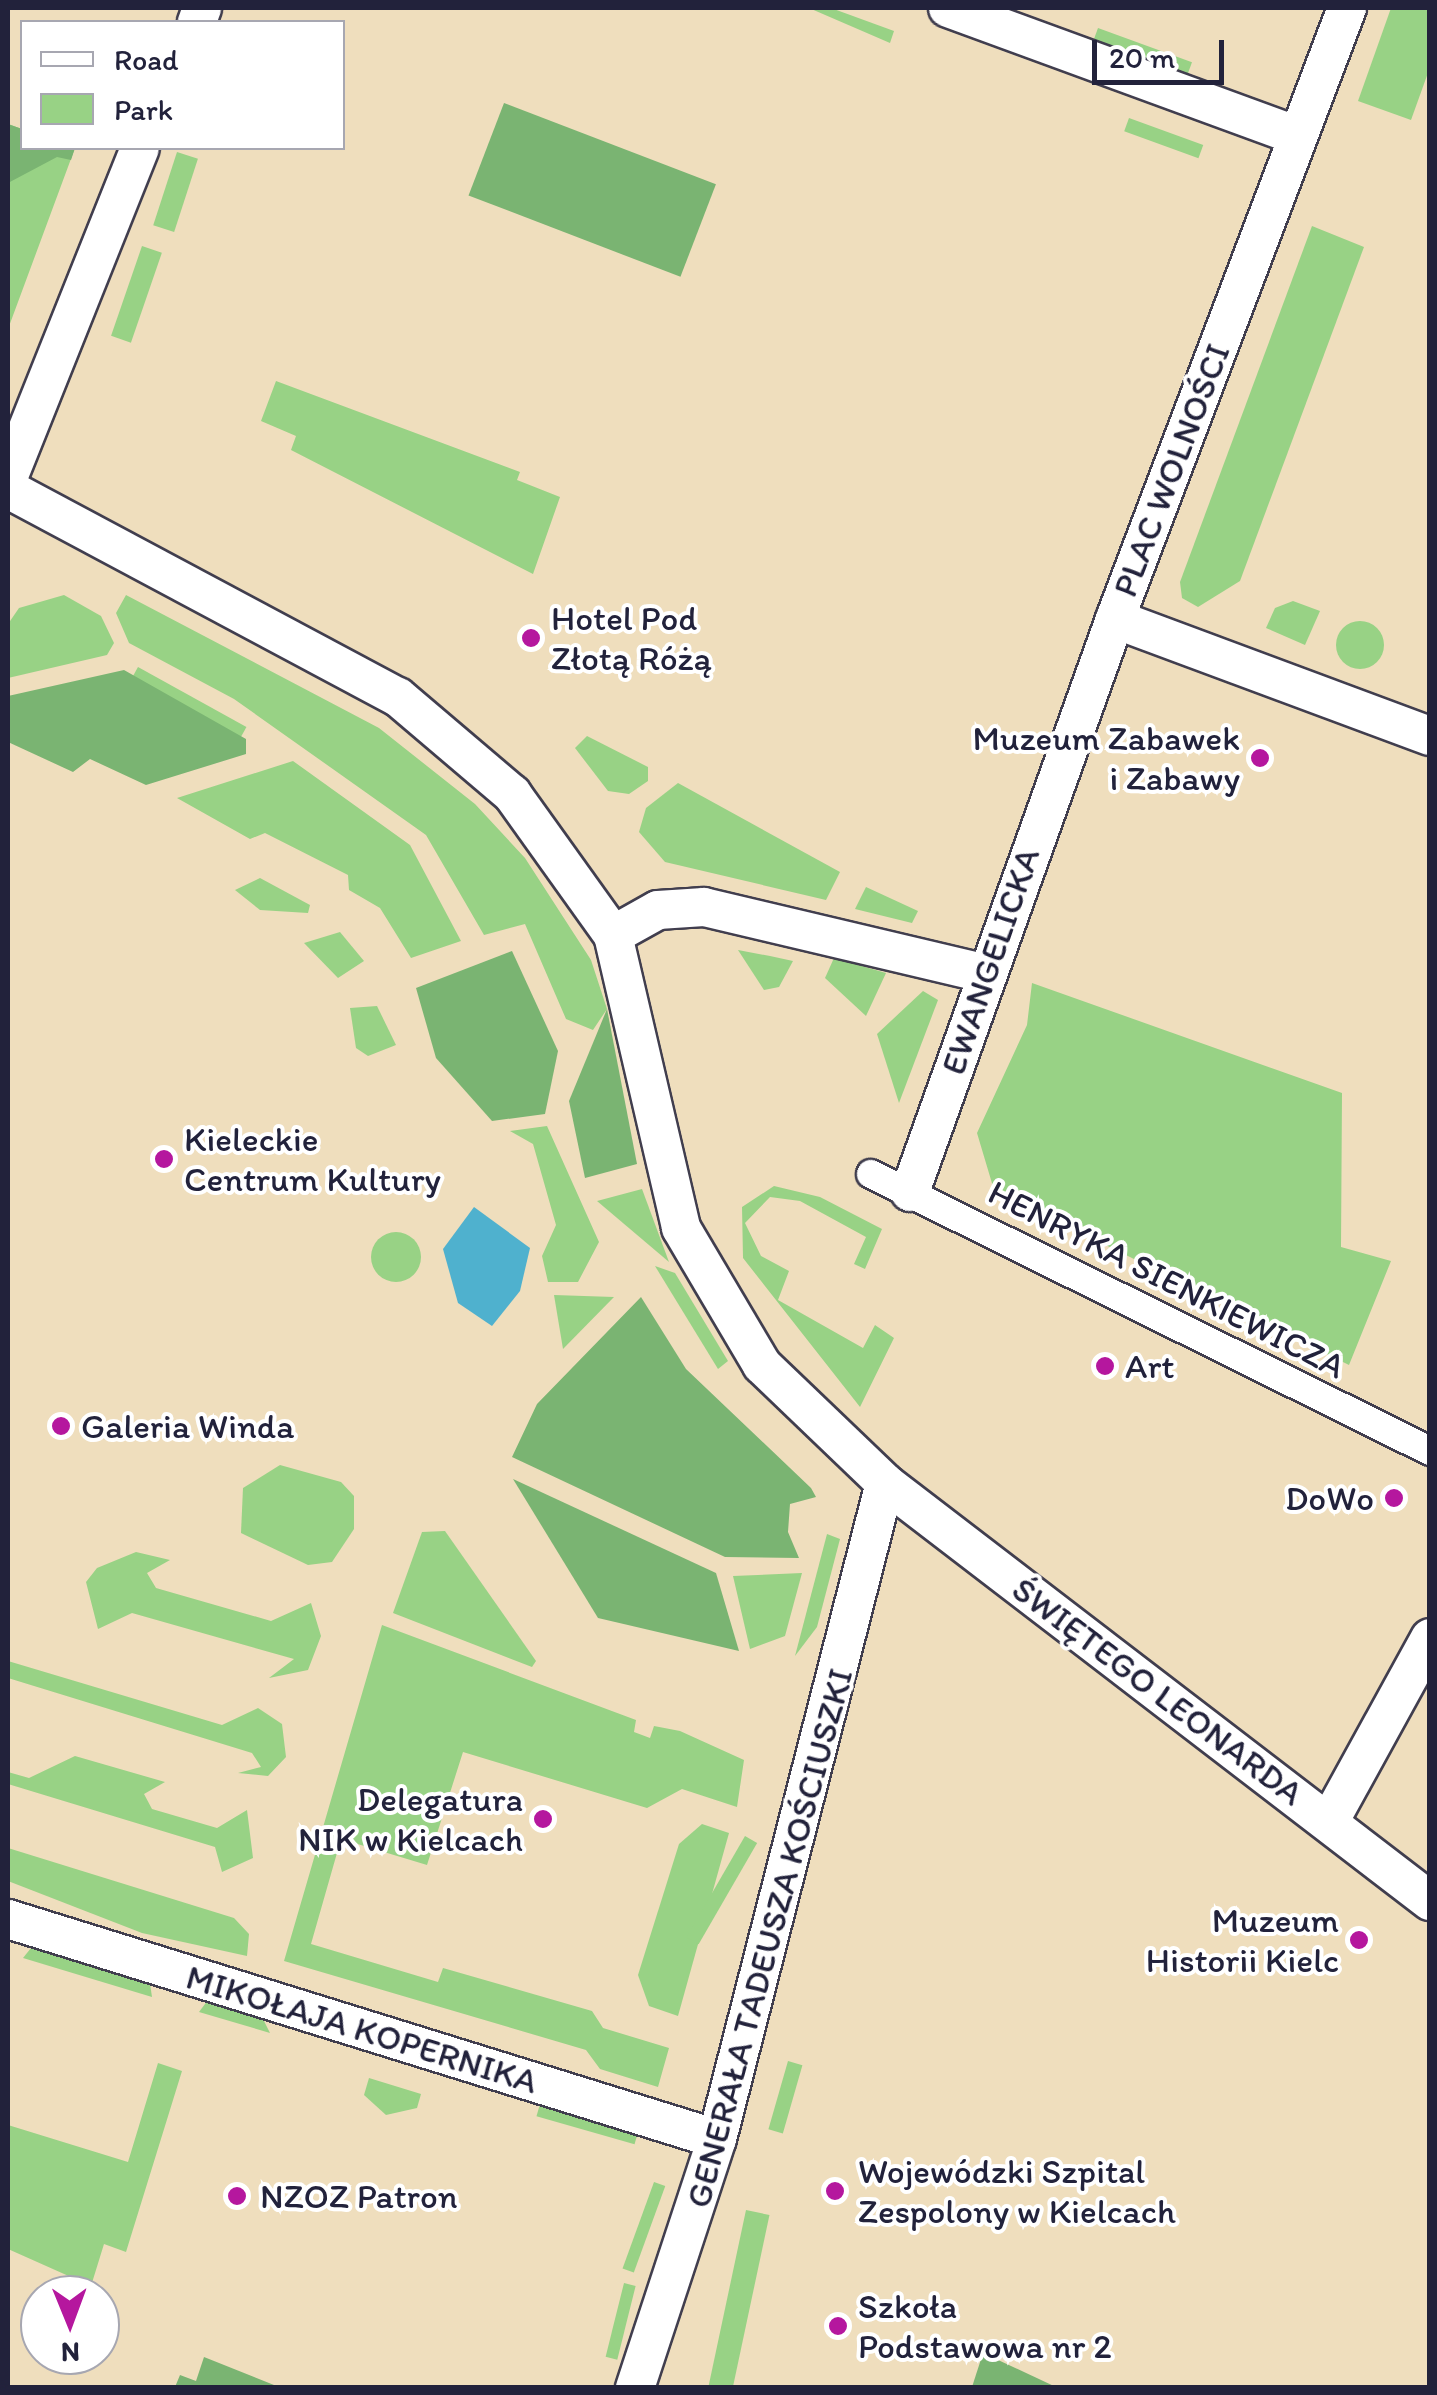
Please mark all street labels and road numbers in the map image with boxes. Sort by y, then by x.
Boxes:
street label: PLAC WOLNOŚCI [1103,338,1239,602]
street label: EWANGELICKA [932,842,1048,1080]
street label: HENRYKA SIENKIEWICZA [981,1171,1353,1387]
street label: ŚWIĘTEGO LEONARDA [1004,1568,1312,1814]
street label: GENERAŁA TADEUSZA KOŚCIUSZKI [677,1667,861,2209]
street label: MIKOŁAJA KOPERNIKA [181,1956,543,2102]

